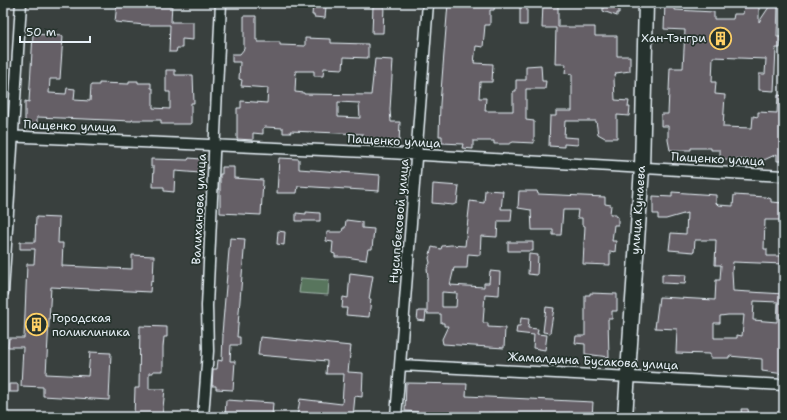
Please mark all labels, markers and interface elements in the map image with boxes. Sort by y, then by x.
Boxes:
scale bar [20,18,90,44]
text: 50 m [26,24,56,40]
building icon: Хан-Тэнгри [708,25,734,51]
place label: Хан-Тэнгри [641,30,706,46]
street label: Пащенко улица [23,116,118,136]
street label: Пащенко улица [347,131,442,151]
street label: Пащенко улица [671,149,766,169]
street label: Валиханова улица [188,153,210,265]
street label: Нусипбековой улица [386,157,412,284]
street label: улица Кунаева [627,164,649,255]
place label: Городская поликлиника [52,310,130,340]
building icon: Городская поликлиника [24,312,50,338]
street label: Жамалдина Бусакова улица [507,349,679,373]

